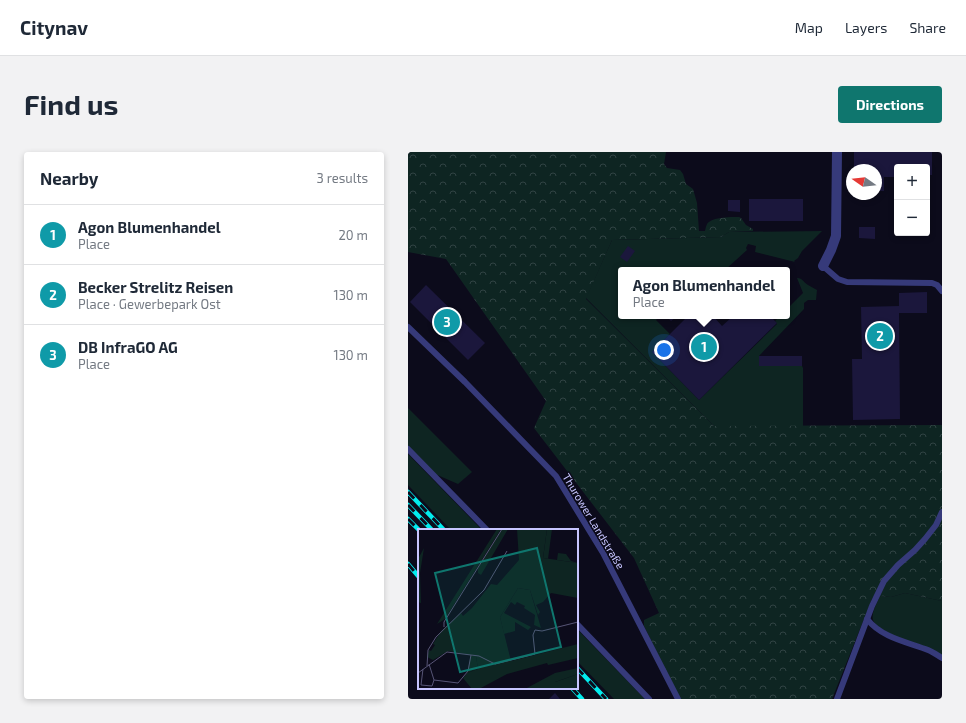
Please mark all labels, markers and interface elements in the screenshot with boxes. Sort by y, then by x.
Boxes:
text: Citynav [20,16,88,39]
text: Map [795,19,823,36]
text: Layers [845,19,887,36]
text: Share [909,19,946,36]
button: Directions [838,86,942,123]
text: Find us [24,87,118,121]
north arrow [846,164,882,200]
map controls [894,164,930,236]
button: + [894,164,930,200]
text: Nearby [40,168,98,188]
text: 3 results [317,170,368,186]
button: − [894,200,930,236]
text: Agon Blumenhandel [78,218,221,236]
text: 1 [50,227,56,243]
text: 20 m [339,227,368,243]
text: Place [78,236,110,252]
popup [618,267,790,319]
text: Agon Blumenhandel [633,276,775,294]
text: Becker Strelitz Reisen [78,278,233,296]
text: 2 [49,287,57,303]
text: 130 m [333,287,368,303]
text: Place [633,294,665,310]
text: Place · Gewerbepark Ost [78,296,221,312]
pin: 3 [434,307,460,337]
pin: 2 [867,321,893,351]
pin: 1 [691,332,717,362]
text: DB InfraGO AG [78,338,178,356]
your location [654,340,674,360]
text: 3 [49,347,57,363]
text: 130 m [333,347,368,363]
text: Place [78,356,110,372]
street label: Thurower Landstraße [560,471,628,571]
inset map [418,529,578,689]

